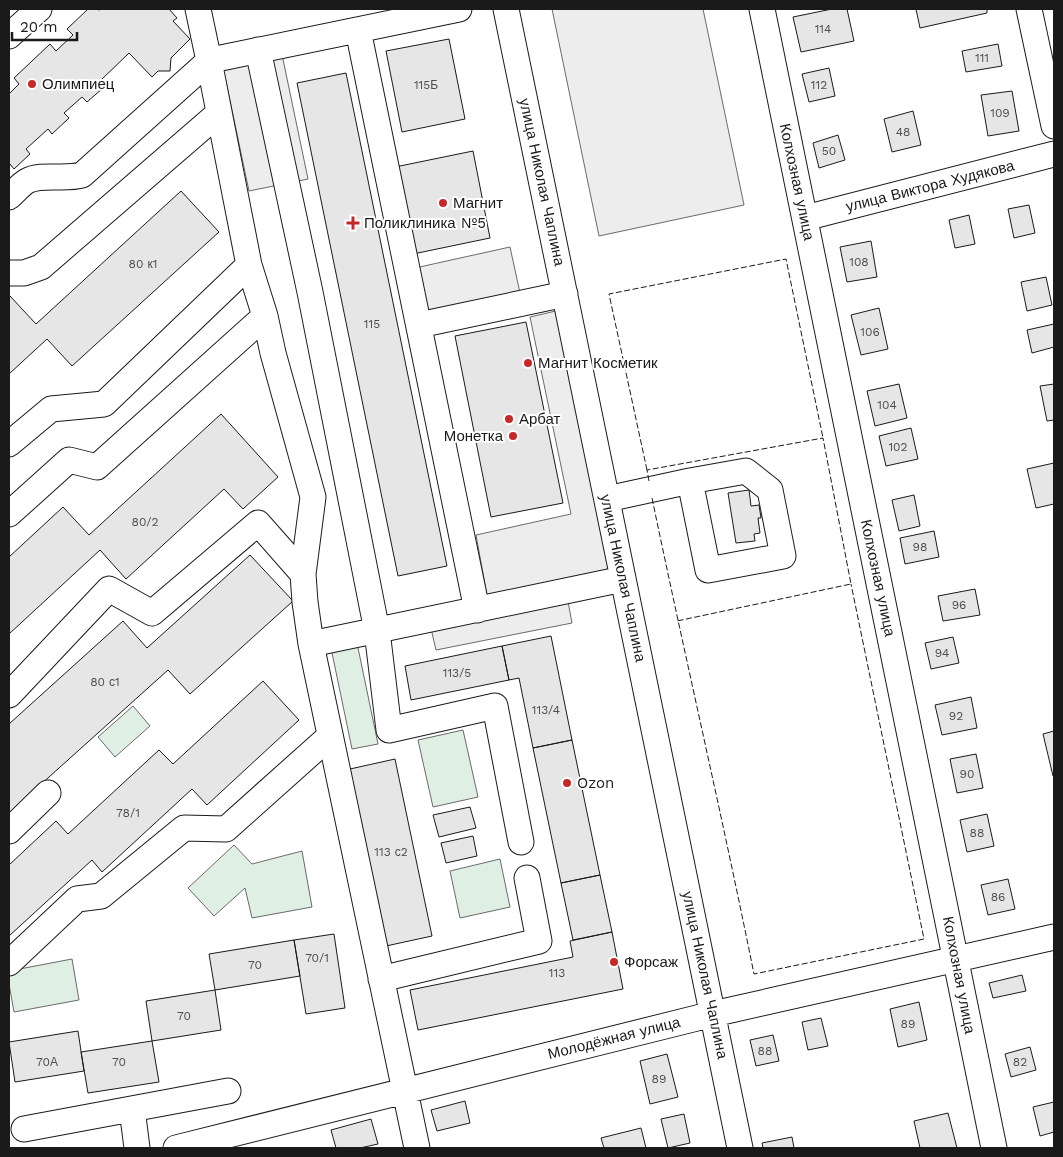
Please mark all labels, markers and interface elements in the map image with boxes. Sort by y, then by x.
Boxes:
scale bar [12,10,78,42]
text: 20 m [20,18,58,36]
house number: 114 [815,22,831,36]
house number: 111 [975,51,989,65]
place label: Олимпиец [42,75,115,93]
marker: Олимпиец [26,78,38,90]
house number: 115Б [414,78,438,92]
house number: 112 [811,78,827,92]
street label: улица Николая Чаплина [515,97,569,268]
house number: 109 [990,106,1010,120]
street label: Колхозная улица [776,122,818,243]
house number: 48 [896,125,910,139]
house number: 50 [822,144,836,158]
street label: улица Виктора Худякова [844,156,1017,216]
place label: Магнит [453,194,503,212]
marker: Магнит [437,197,449,209]
place label: Поликлиника №5 [364,214,486,232]
marker: Поликлиника №5 [346,216,360,230]
house number: 108 [849,255,869,269]
house number: 80 к1 [129,257,157,271]
house number: 115 [364,317,380,331]
house number: 106 [860,325,880,339]
place label: Магнит Косметик [538,354,658,372]
marker: Магнит Косметик [522,357,534,369]
house number: 104 [877,398,897,412]
place label: Арбат [519,410,561,428]
marker: Арбат [503,413,515,425]
place label: Монетка [444,427,504,445]
marker: Монетка [507,430,519,442]
house number: 102 [888,440,908,454]
street label: улица Николая Чаплина [596,493,650,664]
house number: 80/2 [132,515,158,529]
street label: Колхозная улица [857,518,899,639]
house number: 98 [913,540,927,554]
house number: 96 [952,598,966,612]
house number: 94 [935,646,949,660]
house number: 113/5 [443,666,471,680]
house number: 80 с1 [90,675,120,689]
house number: 113/4 [532,703,560,717]
house number: 92 [949,709,963,723]
house number: 90 [960,767,974,781]
place label: Ozon [577,774,614,792]
marker: Ozon [561,777,573,789]
house number: 78/1 [116,806,140,820]
house number: 88 [970,826,984,840]
house number: 113 с2 [374,845,408,859]
street label: улица Николая Чаплина [678,890,732,1061]
house number: 86 [991,890,1005,904]
street label: Колхозная улица [939,915,979,1036]
house number: 70/1 [305,951,329,965]
place label: Форсаж [624,953,678,971]
marker: Форсаж [608,956,620,968]
house number: 70 [248,958,262,972]
house number: 113 [549,966,565,980]
house number: 70 [177,1009,191,1023]
street label: Молодёжная улица [546,1013,683,1063]
house number: 89 [901,1017,915,1031]
house number: 88 [758,1044,772,1058]
house number: 70А [36,1055,58,1069]
house number: 70 [112,1055,126,1069]
house number: 82 [1013,1055,1027,1069]
house number: 89 [652,1072,666,1086]

